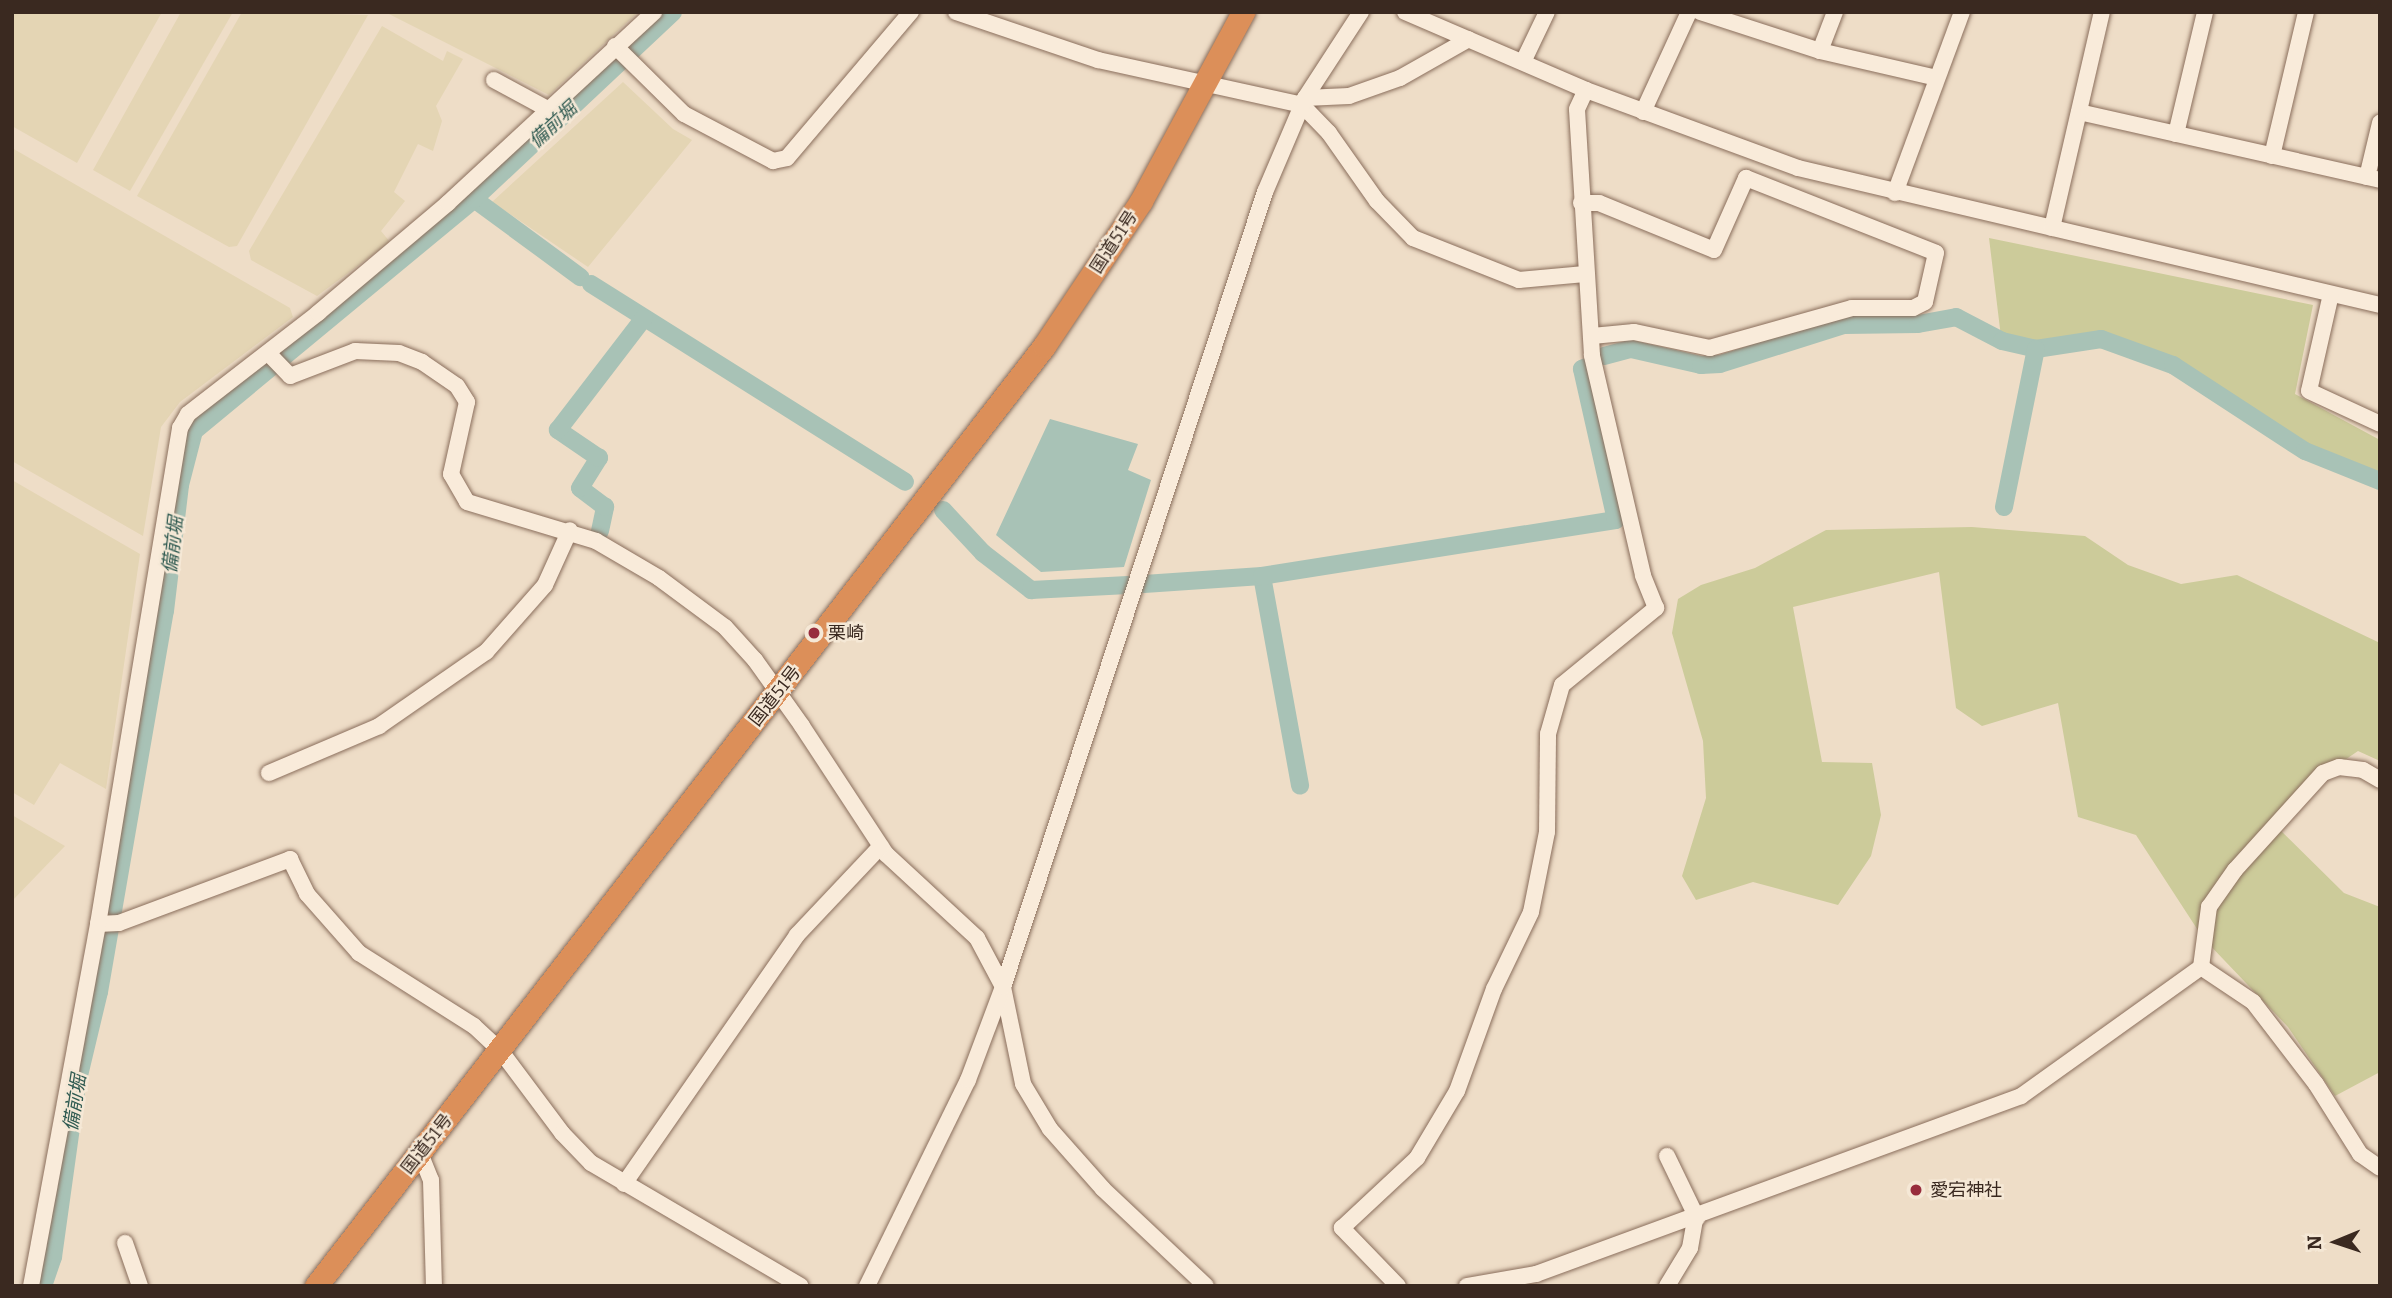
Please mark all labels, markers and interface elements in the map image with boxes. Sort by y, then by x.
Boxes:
water label: 備前堀 [524,97,582,153]
street label: 国道51号 [1086,206,1142,278]
water label: 備前堀 [158,515,188,575]
place label: 栗崎 [828,622,864,644]
marker: 栗崎 [806,625,822,641]
street label: 国道51号 [745,661,805,731]
water label: 備前堀 [59,1073,91,1133]
street label: 国道51号 [397,1109,457,1179]
place label: 愛宕神社 [1930,1179,2002,1201]
marker: 愛宕神社 [1908,1182,1924,1198]
north arrow [2301,1207,2371,1277]
text: N [2303,1235,2326,1250]

